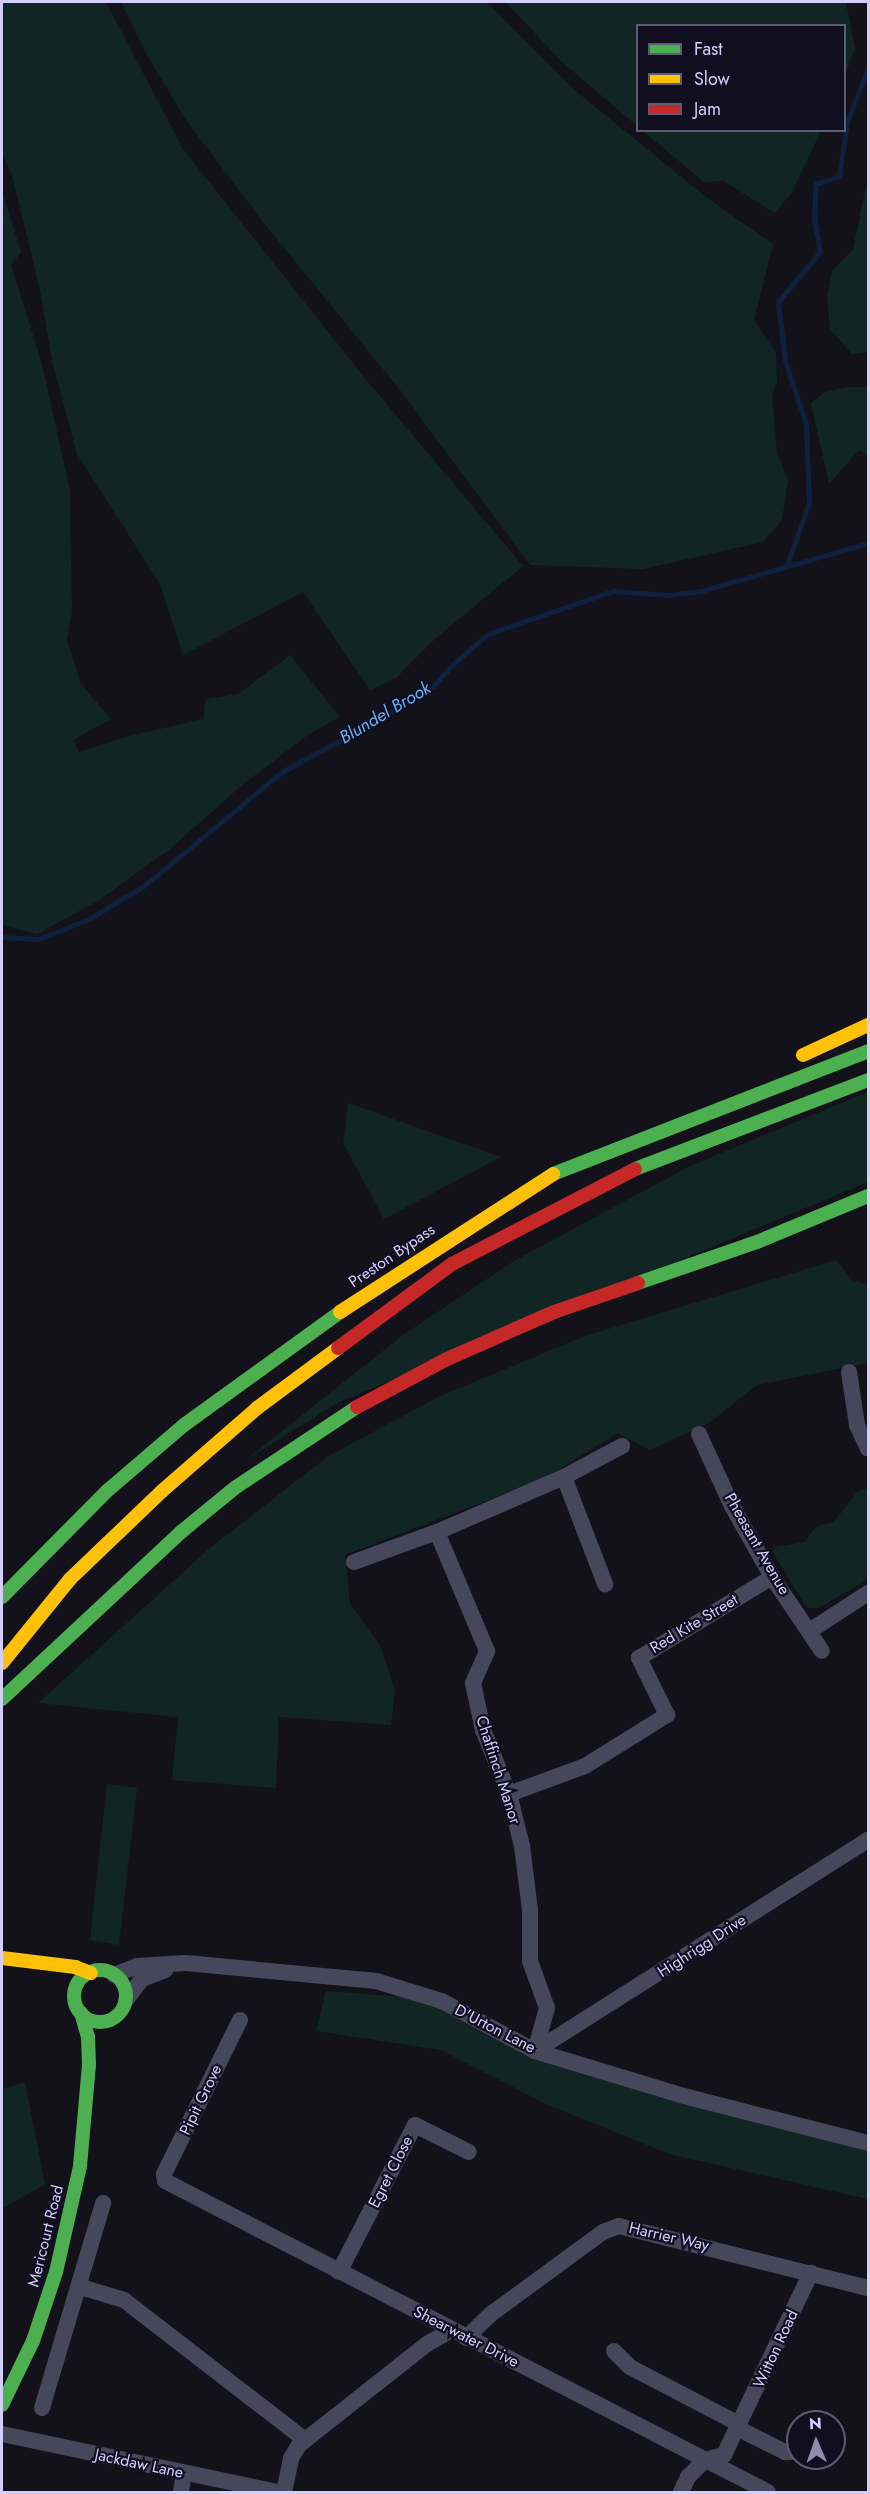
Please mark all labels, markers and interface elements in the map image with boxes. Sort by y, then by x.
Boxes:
legend [636,24,846,132]
text: Fast [694,36,723,62]
text: Slow [694,66,730,92]
text: Jam [694,96,721,122]
water label: Blundel Brook [335,677,435,749]
street label: Preston Bypass [345,1220,439,1292]
street label: Pheasant Avenue [720,1490,794,1598]
street label: Red Kite Street [646,1590,742,1658]
street label: Chaffinch Manor [471,1713,525,1827]
street label: Highrigg Drive [654,1910,750,1982]
street label: D'Urton Lane [451,2000,539,2058]
street label: Pipit Grove [176,2062,226,2138]
street label: Egret Close [365,2133,417,2211]
street label: Mericourt Road [24,2183,68,2289]
street label: Harrier Way [627,2218,711,2256]
street label: Shearwater Drive [410,2302,522,2372]
street label: Witton Road [750,2307,802,2391]
north arrow [786,2410,846,2470]
text: N [809,2412,822,2435]
street label: Jackdaw Lane [93,2445,185,2483]

